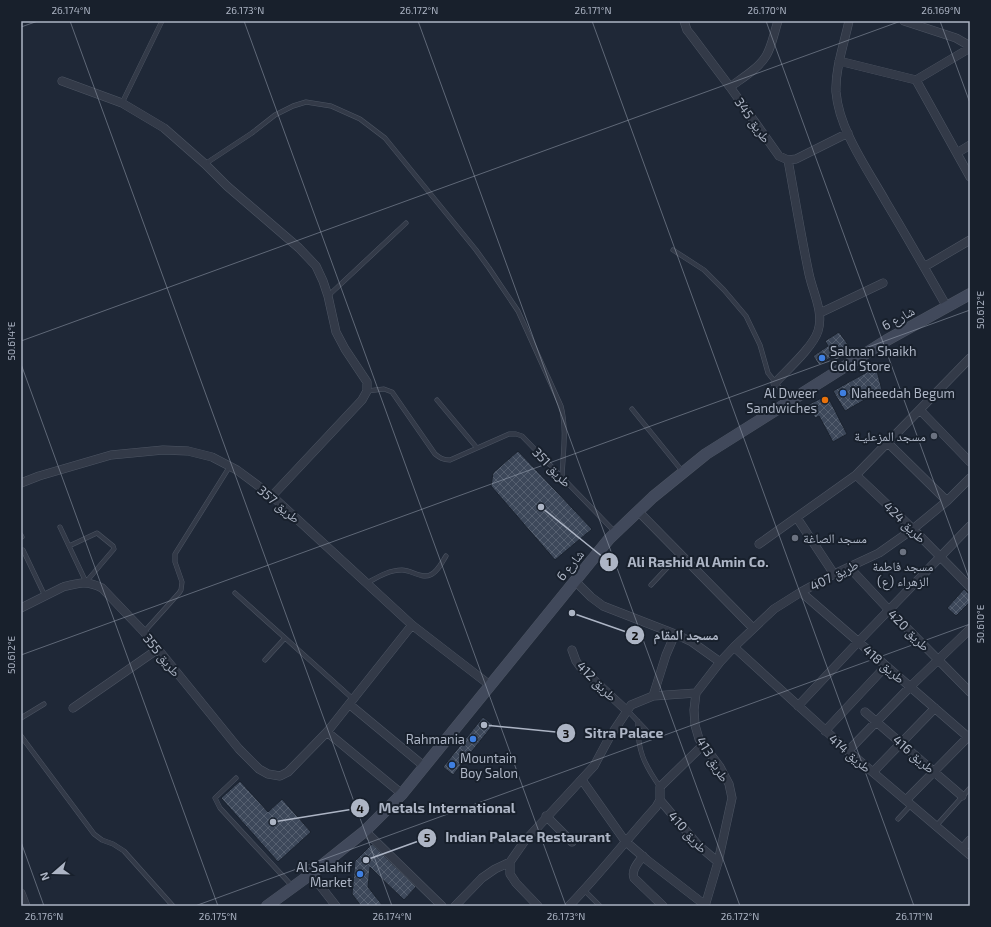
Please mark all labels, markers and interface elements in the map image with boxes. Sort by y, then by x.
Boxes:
text: 26.174°N [51,4,91,16]
text: 26.173°N [226,4,264,16]
text: 26.172°N [400,4,438,16]
text: 26.171°N [575,4,611,16]
text: 26.170°N [747,4,787,16]
text: 26.169°N [921,4,961,16]
street label: طريق 345 [731,94,774,146]
text: 50.612°E [974,290,986,329]
street label: شارع 6 [879,303,918,335]
text: 50.614°E [5,321,17,360]
place label: Salman Shaikh Cold Store [830,343,917,374]
marker: Salman Shaikh Cold Store [817,353,827,363]
place label: Al Dweer Sandwiches [746,385,817,416]
place label: Naheedah Begum [851,385,955,401]
marker: Naheedah Begum [838,388,848,398]
marker: Al Dweer Sandwiches [820,395,830,405]
place label: مسجد المزعليـة [854,428,926,445]
marker: مسجد المزعليـة [929,431,939,441]
street label: طريق 351 [529,444,575,491]
street label: طريق 357 [254,482,303,527]
street label: طريق 424 [880,498,930,547]
place label: مسجد الصاغة [803,530,867,546]
marker: مسجد الصاغة [790,533,800,543]
street label: شارع 6 [553,546,589,585]
marker: مسجد فاطمة الزهراء (ع) [898,547,908,557]
callout: Ali Rashid Al Amin Co. [599,549,777,575]
text: Ali Rashid Al Amin Co. [627,553,769,570]
text: 1 [606,554,612,568]
street label: طريق 407 [807,556,861,595]
place label: مسجد فاطمة الزهراء (ع) [873,558,933,591]
text: 50.610°E [974,604,986,643]
street label: طريق 420 [884,606,933,655]
callout: مسجد المقام [625,622,727,648]
text: مسجد المقام [653,626,719,645]
text: 2 [632,628,639,642]
street label: طريق 355 [139,630,184,680]
text: 50.612°E [5,635,17,674]
street label: طريق 418 [859,641,908,687]
street label: طريق 412 [573,658,620,705]
callout: Sitra Palace [556,720,671,746]
text: Sitra Palace [585,724,664,741]
text: 3 [563,726,570,740]
street label: طريق 414 [825,730,874,776]
place label: Rahmania [406,731,465,747]
street label: طريق 416 [889,732,938,777]
street label: طريق 413 [692,733,733,785]
marker: Rahmania [468,734,478,744]
place label: Mountain Boy Salon [460,750,518,781]
marker: Mountain Boy Salon [447,760,457,770]
callout: Metals International [350,795,523,821]
text: Metals International [379,799,516,816]
text: 4 [356,801,364,815]
street label: طريق 410 [664,808,711,857]
callout: Indian Palace Restaurant [417,825,619,851]
text: Indian Palace Restaurant [445,828,611,845]
text: 5 [424,830,431,844]
north arrow [34,853,74,893]
place label: Al Salahif Market [296,859,353,890]
marker: Al Salahif Market [355,869,365,879]
text: N [37,871,52,883]
text: 26.176°N [25,910,63,922]
text: 26.175°N [199,910,237,922]
text: 26.174°N [372,910,412,922]
text: 26.173°N [547,910,585,922]
text: 26.172°N [721,910,759,922]
text: 26.171°N [896,910,932,922]

